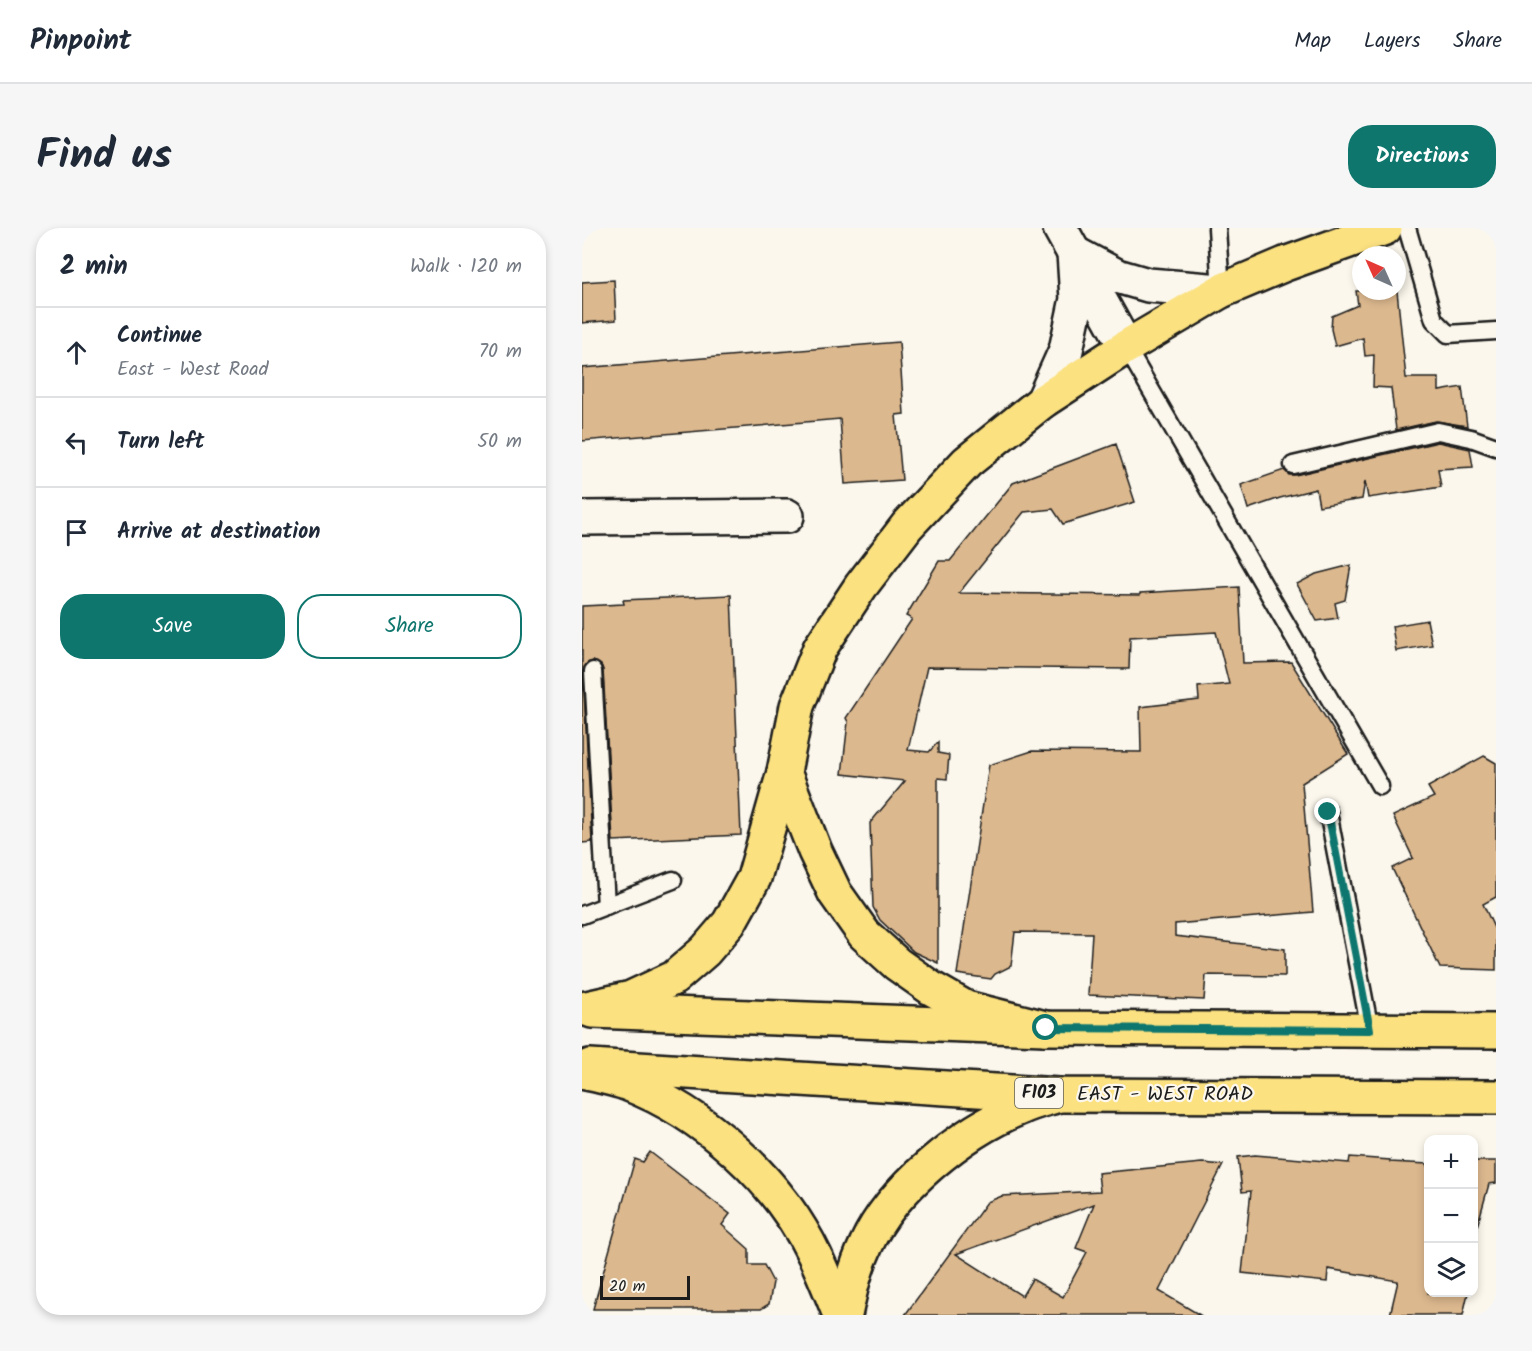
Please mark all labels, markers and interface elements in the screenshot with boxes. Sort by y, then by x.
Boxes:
text: Pinpoint [30,19,131,64]
text: Map [1294,25,1331,58]
text: Layers [1364,25,1420,58]
text: Share [1453,25,1502,58]
text: Find us [36,123,172,190]
button: Directions [1348,125,1496,188]
text: 2 min [60,246,128,288]
north arrow [1352,246,1406,300]
text: Walk · 120 m [410,251,522,283]
text: Continue [117,319,202,354]
icon: ahead [60,336,93,369]
text: 70 m [479,336,522,368]
text: East - West Road [117,354,269,386]
text: Turn left [117,425,204,460]
icon: left [60,426,93,459]
text: 50 m [477,426,522,458]
text: Arrive at destination [117,515,320,550]
icon: arrive [60,516,93,549]
button: Save [60,594,285,659]
button: Share [297,594,522,659]
route end [1314,798,1340,824]
route start [1032,1014,1058,1040]
road number: F103 [1015,1078,1063,1108]
street label: EAST - WEST ROAD [1077,1079,1253,1111]
map controls [1424,1135,1478,1297]
button: + [1424,1135,1478,1189]
button: − [1424,1189,1478,1243]
button: layers [1424,1243,1478,1297]
scale bar [600,1273,690,1300]
text: 20 m [609,1274,645,1299]

